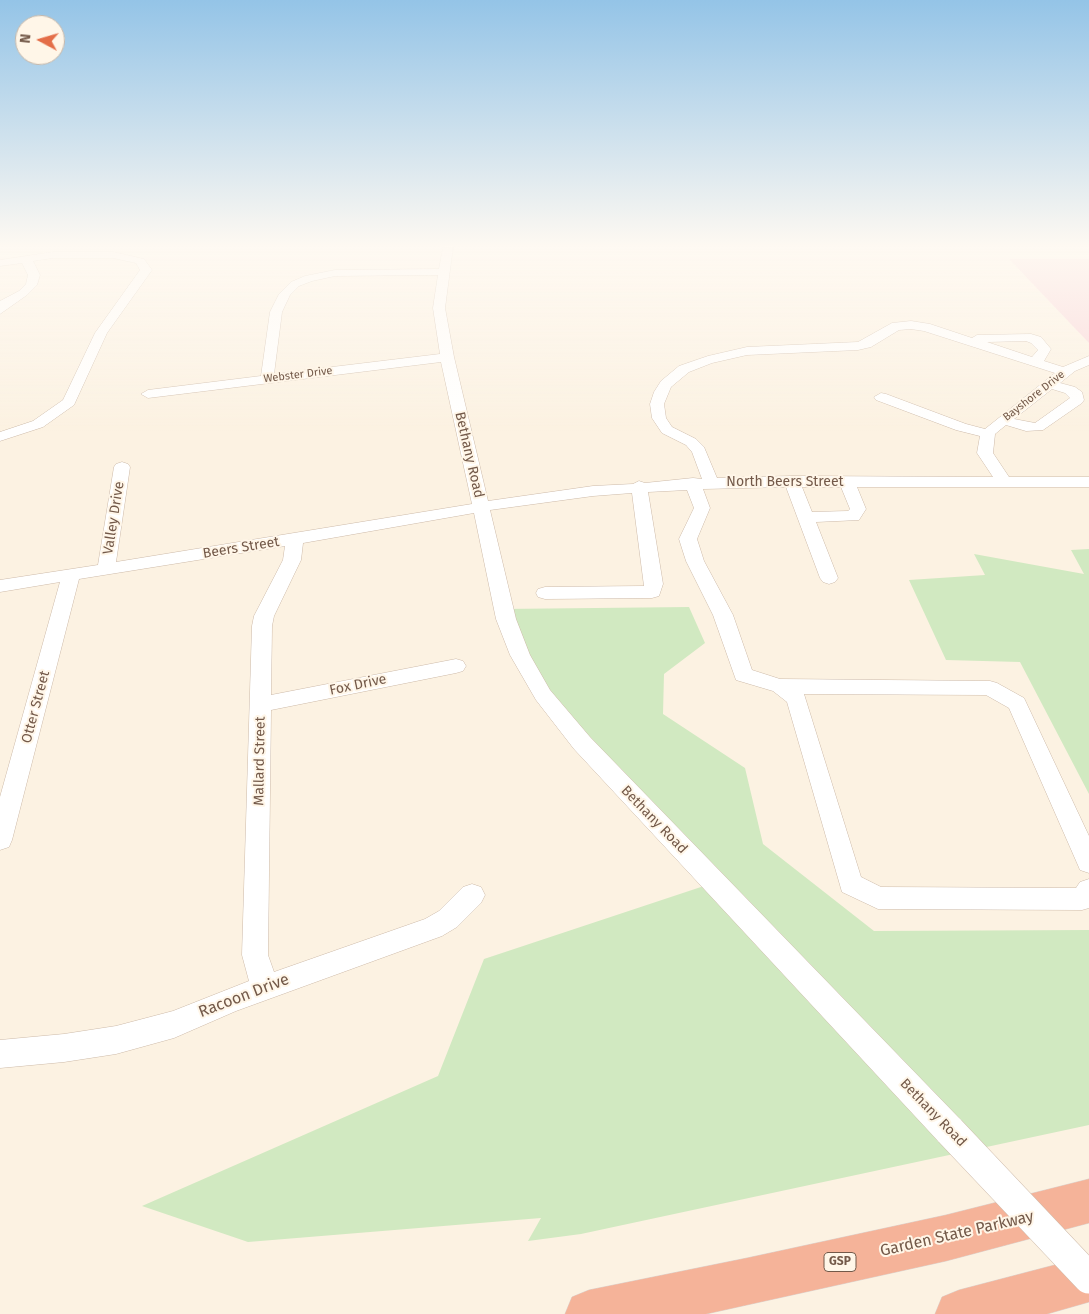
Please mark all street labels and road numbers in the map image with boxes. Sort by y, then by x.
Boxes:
street label: Webster Drive [263,364,333,386]
street label: Bayshore Drive [1001,368,1067,424]
street label: Bethany Road [451,410,487,500]
street label: North Beers Street [726,474,844,490]
street label: Valley Drive [100,480,128,556]
street label: Beers Street [202,534,280,562]
street label: Otter Street [18,669,54,745]
street label: Fox Drive [328,671,388,699]
street label: Mallard Street [251,716,269,806]
street label: Bethany Road [617,783,691,857]
street label: Racoon Drive [196,970,292,1022]
street label: Bethany Road [896,1076,970,1150]
street label: Garden State Parkway [878,1207,1036,1261]
road number: GSP [824,1252,856,1272]

